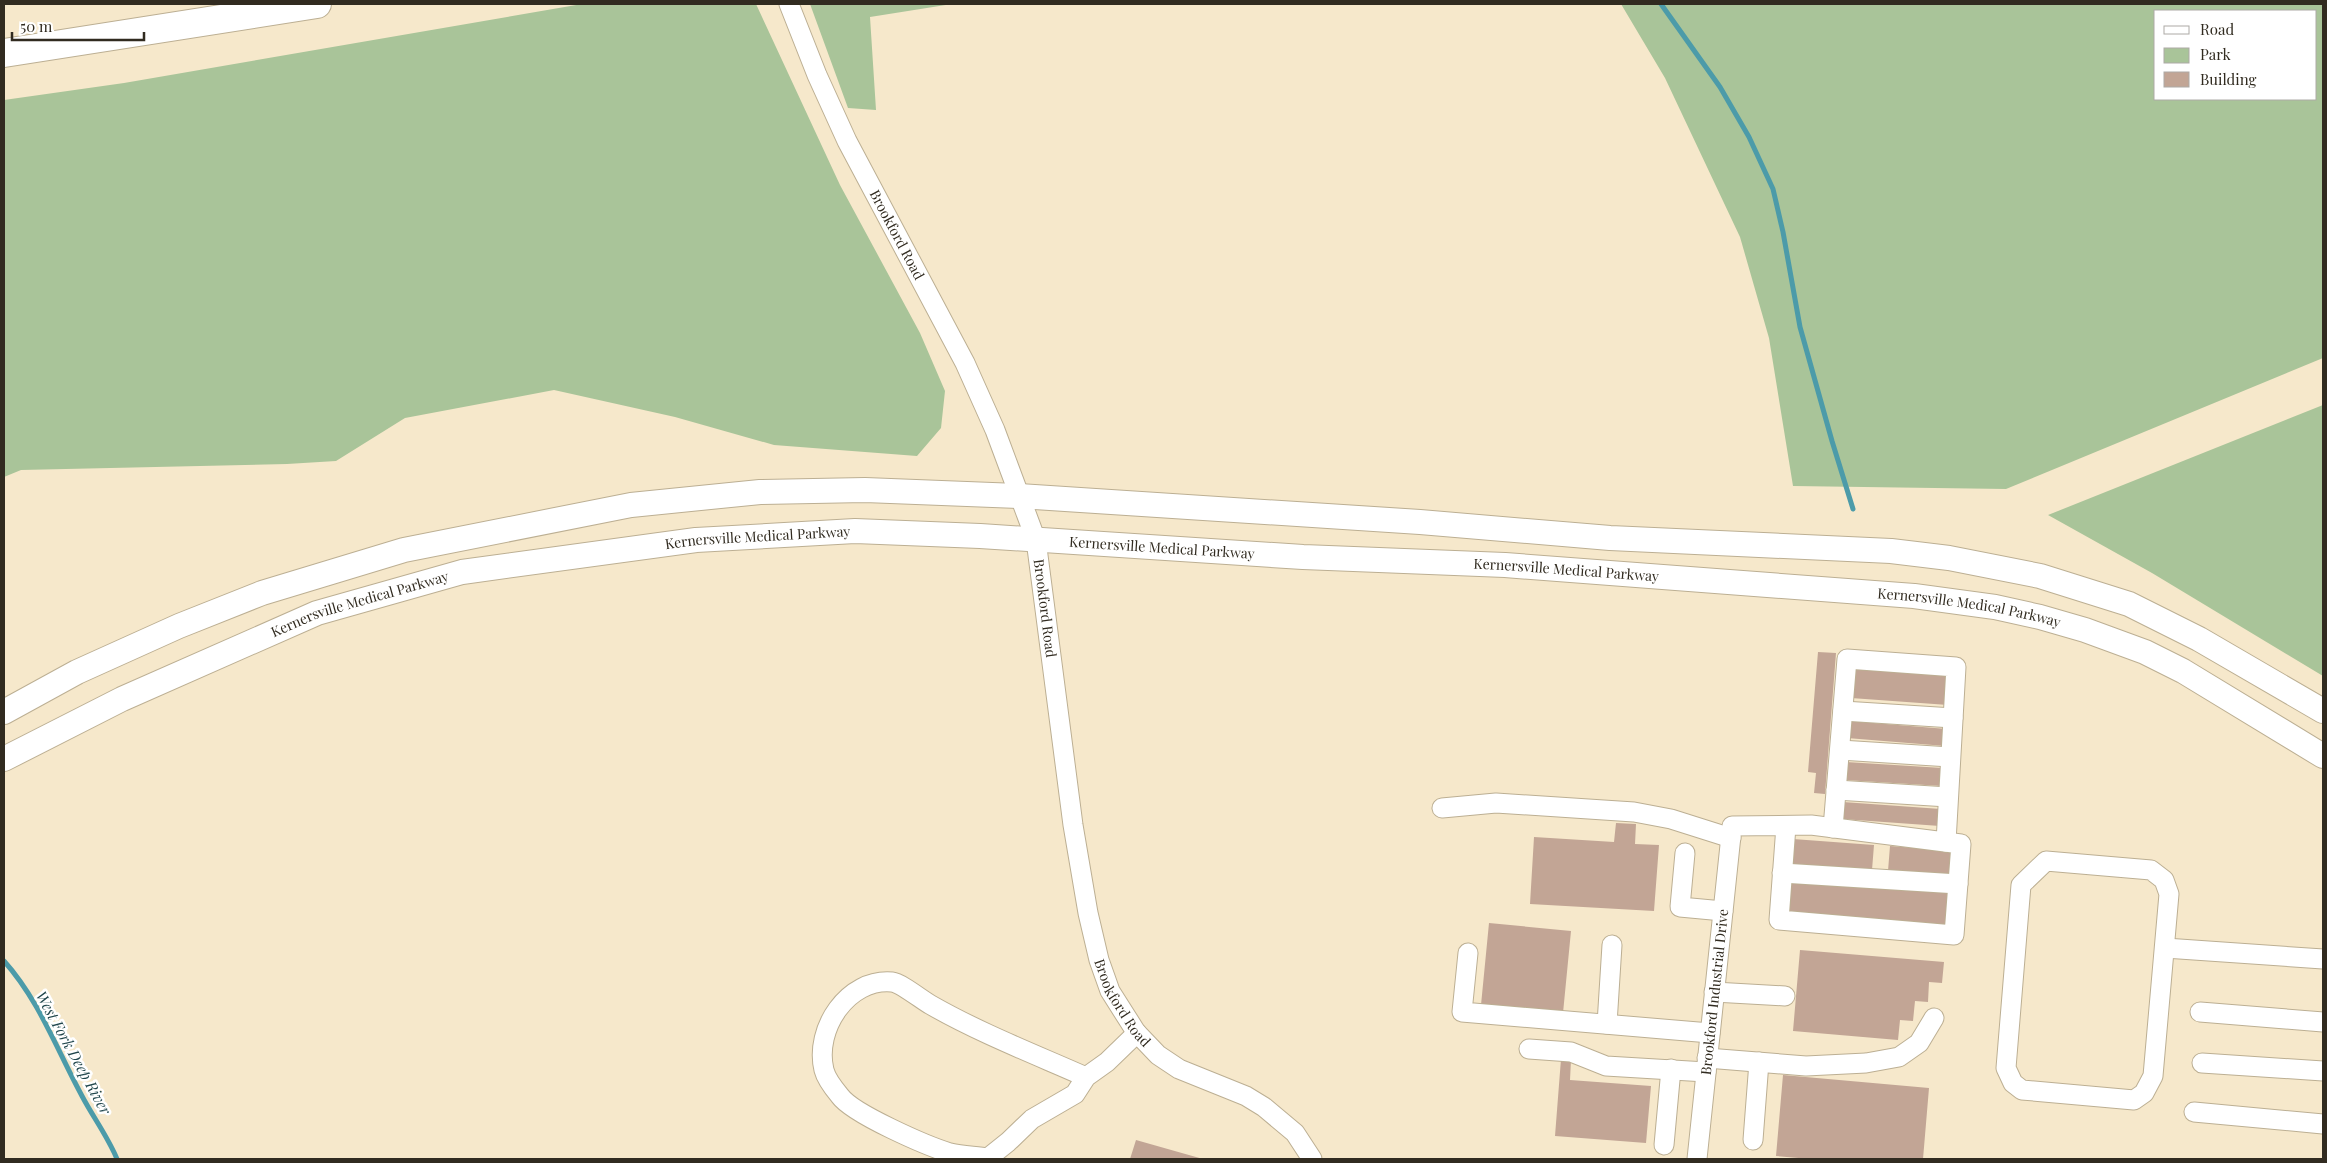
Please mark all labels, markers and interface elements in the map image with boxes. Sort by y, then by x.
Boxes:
scale bar [12,10,145,42]
legend [2154,10,2317,100]
text: 50 m [20,16,53,36]
text: Road [2200,19,2234,39]
text: Park [2200,44,2232,64]
text: Building [2200,69,2257,89]
street label: Brookford Road [866,186,929,283]
street label: Kernersville Medical Parkway [664,521,851,553]
street label: Kernersville Medical Parkway [1069,532,1255,563]
street label: Kernersville Medical Parkway [1473,554,1660,586]
street label: Brookford Road [1030,558,1061,659]
street label: Kernersville Medical Parkway [268,566,451,641]
street label: Kernersville Medical Parkway [1877,583,2063,632]
street label: Brookford Industrial Drive [1696,908,1732,1076]
street label: Brookford Road [1090,956,1155,1051]
water label: West Fork Deep River [32,987,116,1118]

